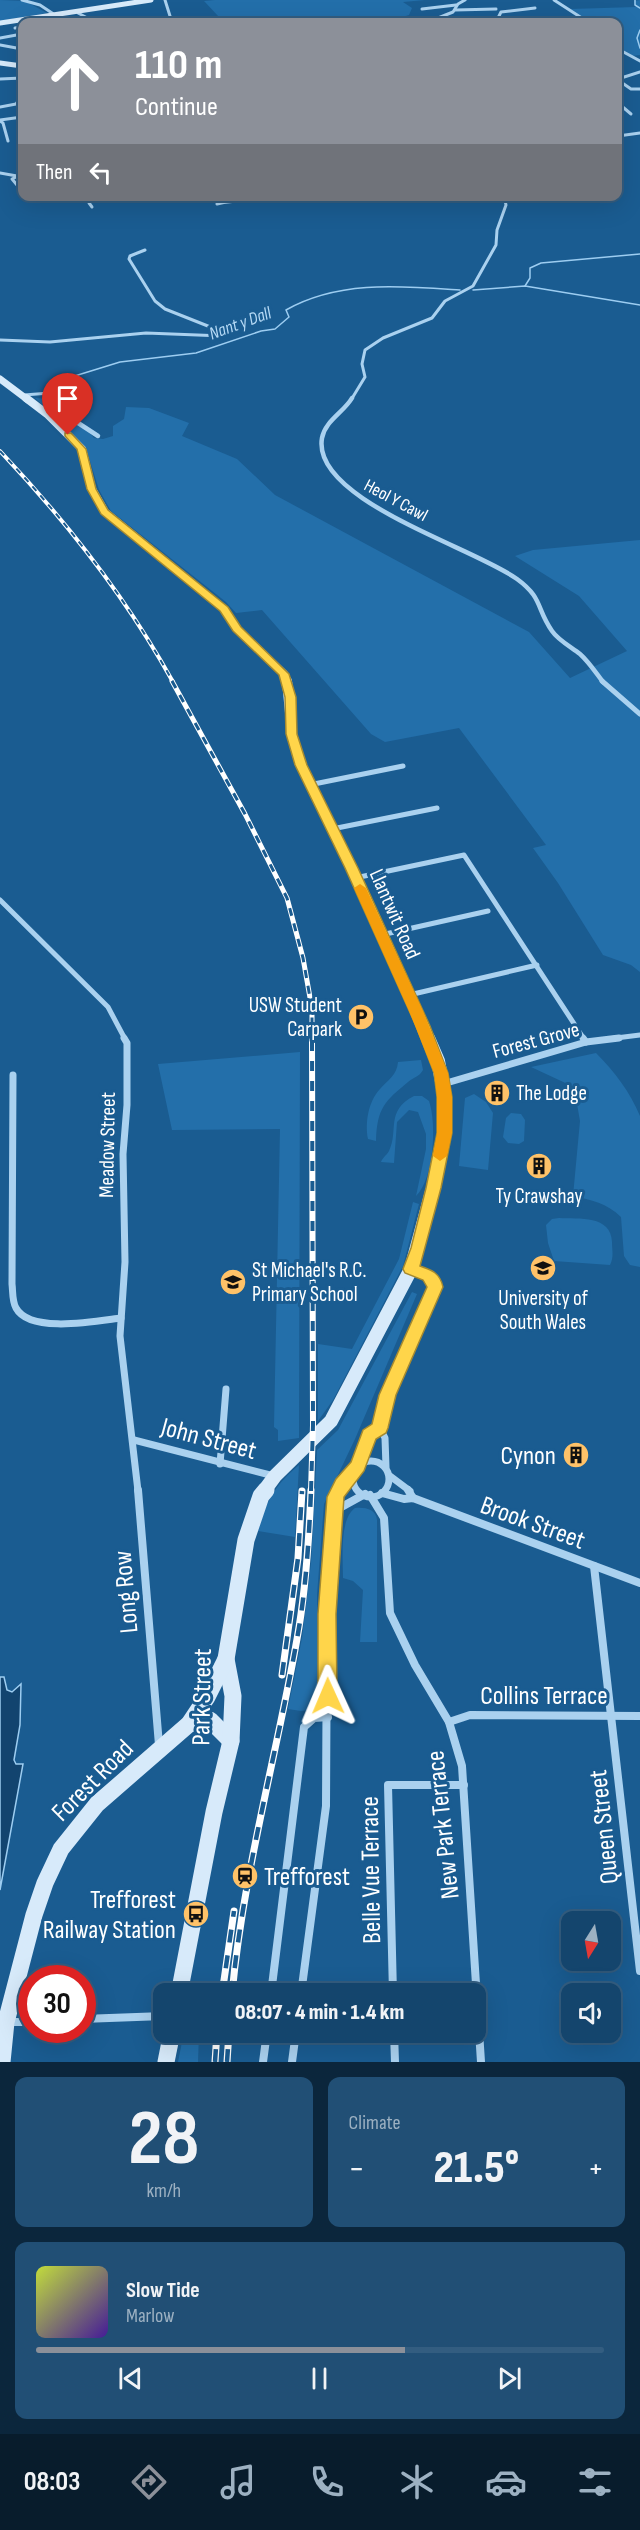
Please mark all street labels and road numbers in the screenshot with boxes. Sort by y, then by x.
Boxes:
street label: Heol Y Cawl [360,475,431,526]
street label: Llantwit Road [364,865,425,963]
street label: Forest Grove [490,1017,582,1064]
street label: Meadow Street [94,1092,121,1198]
street label: John Street [157,1412,260,1467]
street label: Brook Street [476,1490,589,1557]
street label: Long Row [107,1549,146,1634]
street label: Park Street [186,1648,219,1746]
street label: Collins Terrace [480,1681,608,1712]
street label: Forest Road [46,1734,140,1828]
street label: New Park Terrace [420,1749,467,1901]
street label: Queen Street [583,1768,626,1886]
street label: Belle Vue Terrace [355,1796,388,1944]

